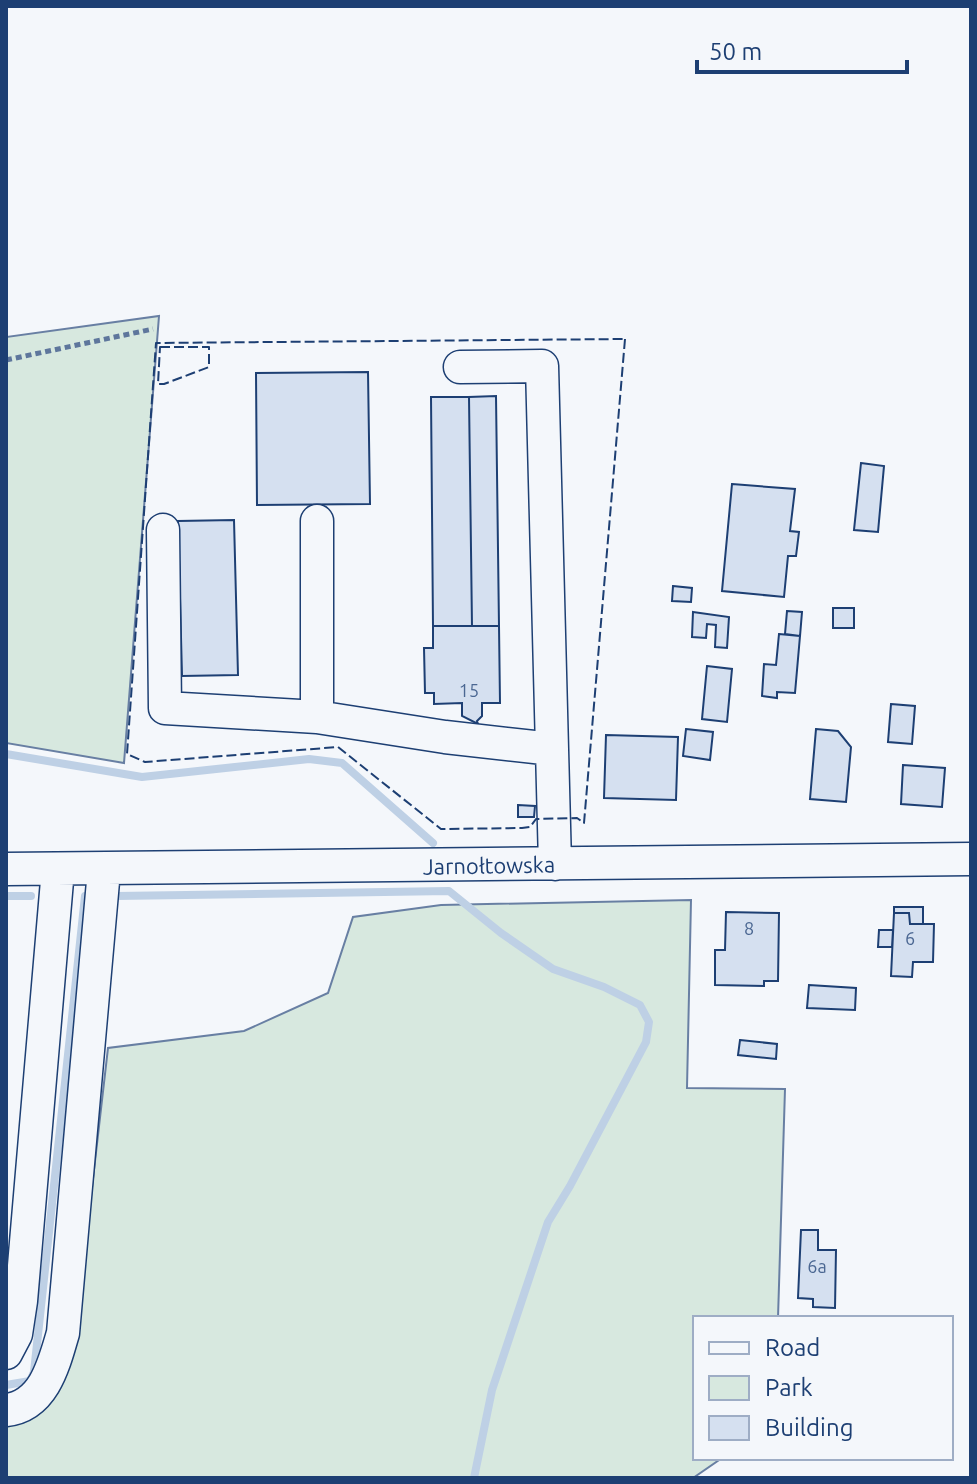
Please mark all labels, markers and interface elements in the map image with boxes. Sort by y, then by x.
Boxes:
scale bar [697,24,907,74]
text: 50 m [709,38,762,65]
house number: 15 [459,680,479,700]
street label: Jarnołtowska [423,851,555,879]
house number: 8 [744,918,754,938]
house number: 6 [905,928,915,948]
house number: 6a [807,1256,827,1276]
legend [693,1316,953,1460]
text: Road [765,1334,820,1361]
text: Park [765,1374,813,1401]
text: Building [765,1414,853,1441]

